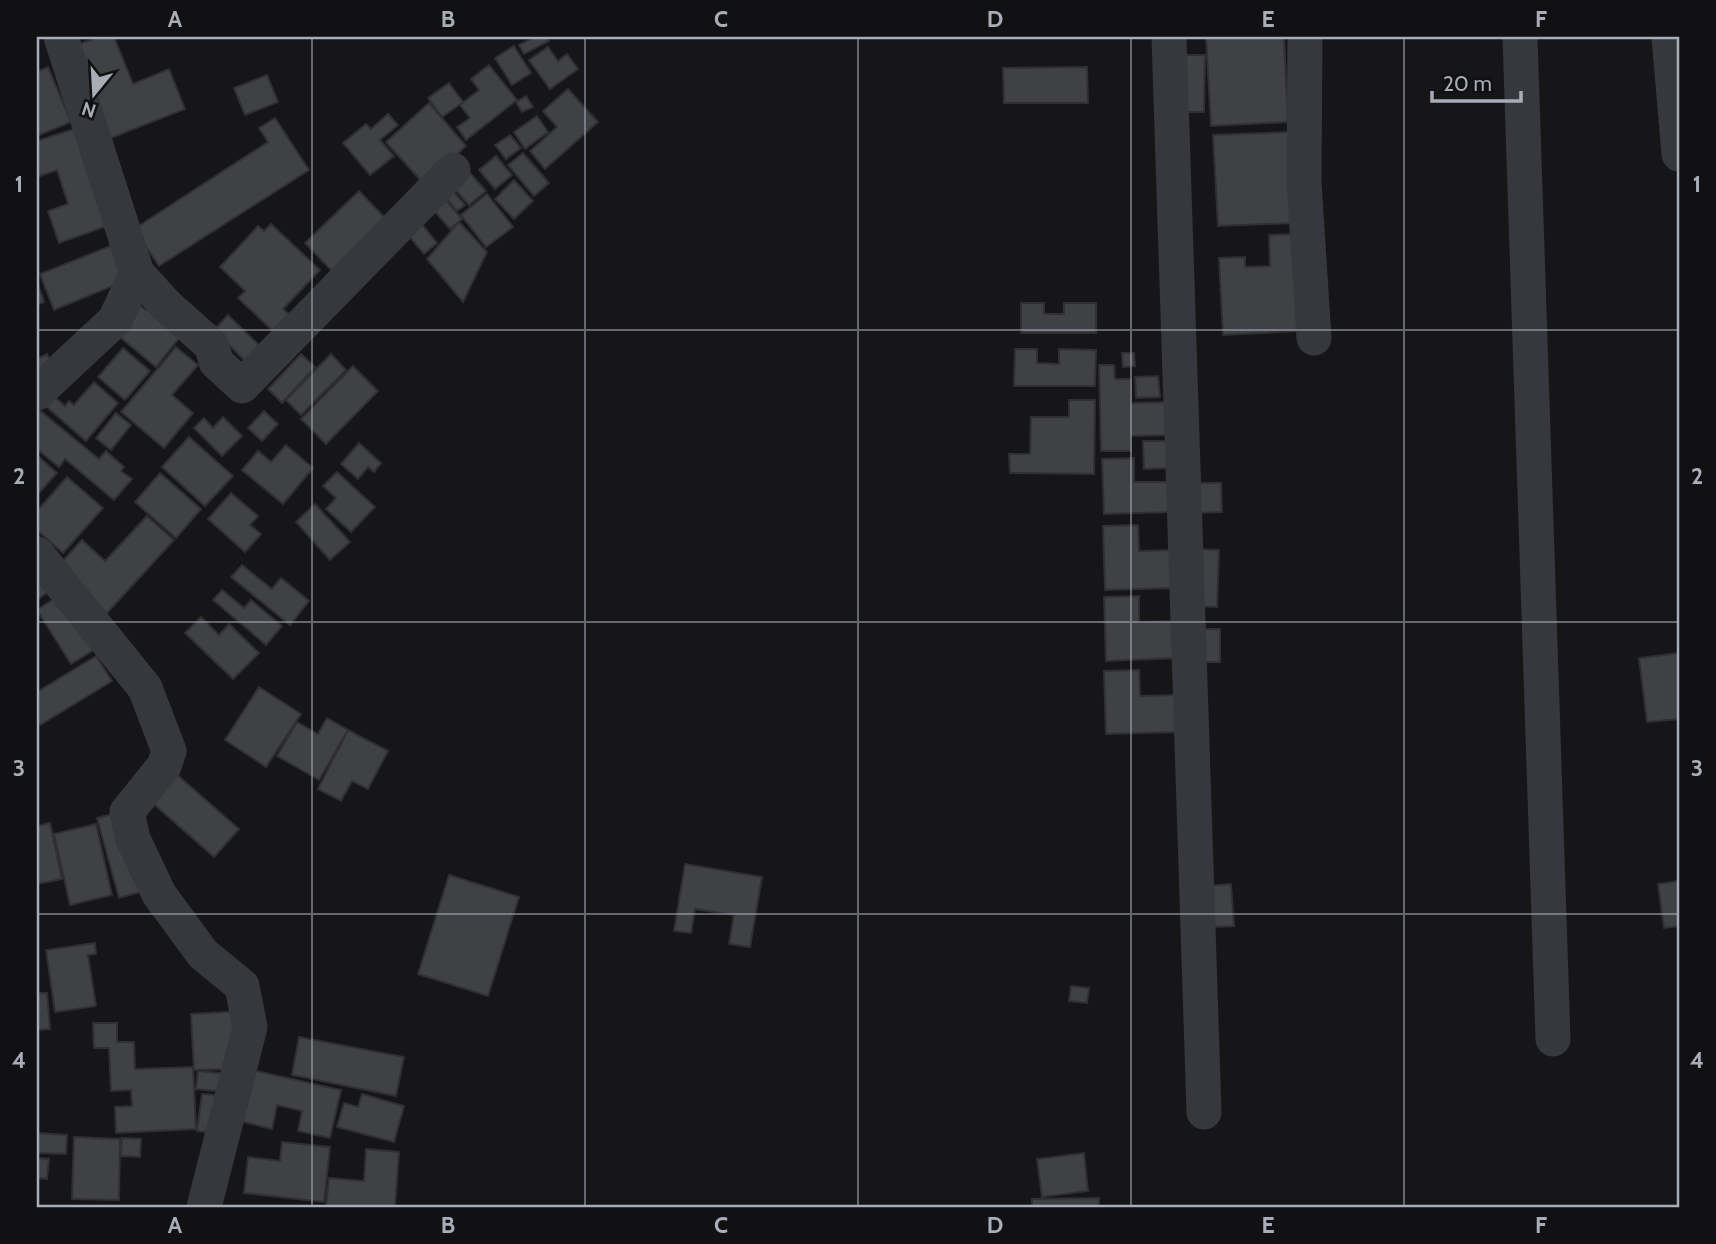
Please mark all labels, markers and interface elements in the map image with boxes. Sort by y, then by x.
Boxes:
text: A [168,5,183,33]
text: B [441,5,455,33]
text: C [714,5,728,33]
text: D [987,5,1003,33]
text: E [1261,5,1275,33]
text: F [1535,5,1547,33]
north arrow [60,60,130,130]
scale bar [1432,60,1522,104]
text: 20 m [1443,71,1492,96]
text: N [79,97,99,123]
text: 1 [15,170,23,198]
text: 1 [1693,170,1701,198]
text: 2 [13,462,25,490]
text: 2 [1691,462,1703,490]
text: 3 [13,754,25,782]
text: 3 [1691,754,1703,782]
text: 4 [12,1046,26,1074]
text: 4 [1690,1046,1704,1074]
text: A [168,1211,183,1239]
text: B [441,1211,455,1239]
text: C [714,1211,728,1239]
text: D [987,1211,1003,1239]
text: E [1261,1211,1275,1239]
text: F [1535,1211,1547,1239]

